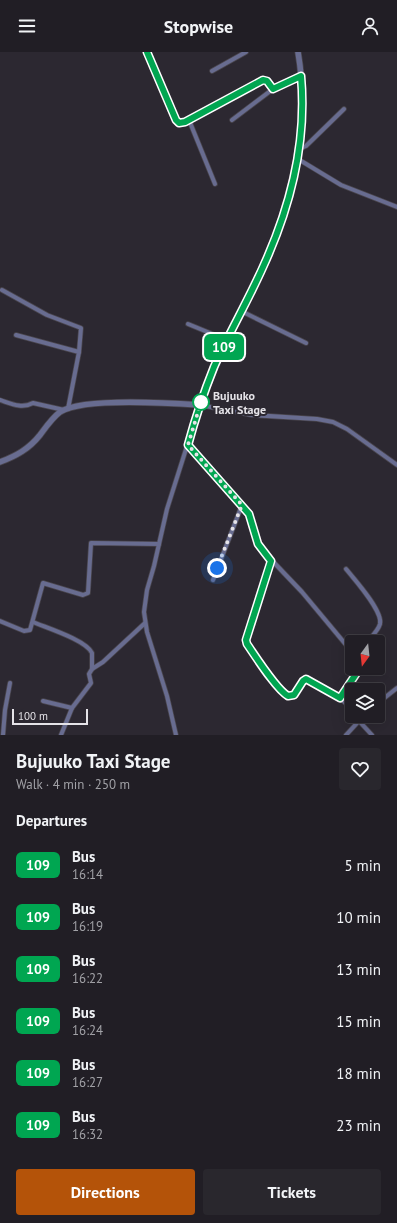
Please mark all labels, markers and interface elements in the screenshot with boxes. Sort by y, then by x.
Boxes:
icon: menu [16,15,38,37]
text: Stopwise [164,15,233,38]
icon: person [359,15,381,37]
line badge: 109 [201,334,247,360]
text: 109 [212,338,236,356]
place label: Bujuuko Taxi Stage [213,388,266,417]
marker: Bujuuko Taxi Stage [192,393,210,411]
your location [207,558,227,578]
north arrow [345,635,385,675]
map controls [345,635,385,723]
button: layers [345,683,385,723]
scale bar [12,707,88,726]
text: 100 m [18,709,48,723]
button: heart [339,748,381,790]
text: Bujuuko Taxi Stage [16,749,171,773]
text: Walk · 4 min · 250 m [16,776,130,793]
text: Departures [16,811,87,830]
text: Bus [72,847,95,866]
text: 109 [26,856,50,874]
text: 5 min [344,856,381,875]
text: 16:14 [72,866,103,883]
text: Bus [72,899,95,918]
text: 109 [26,908,50,926]
text: 10 min [336,908,381,927]
text: 16:19 [72,918,103,935]
text: Bus [72,951,95,970]
text: 109 [26,960,50,978]
text: 13 min [336,960,381,979]
text: 16:22 [72,970,103,987]
text: Bus [72,1003,95,1022]
text: 109 [26,1012,50,1030]
text: 15 min [336,1012,381,1031]
text: 16:24 [72,1022,103,1039]
text: Bus [72,1055,95,1074]
text: 109 [26,1064,50,1082]
text: 18 min [336,1064,381,1083]
text: 16:27 [72,1074,103,1091]
text: Bus [72,1107,95,1126]
text: 109 [26,1116,50,1134]
text: 23 min [336,1116,381,1135]
text: 16:32 [72,1126,103,1143]
button: Directions [16,1169,195,1215]
button: Tickets [203,1169,381,1215]

